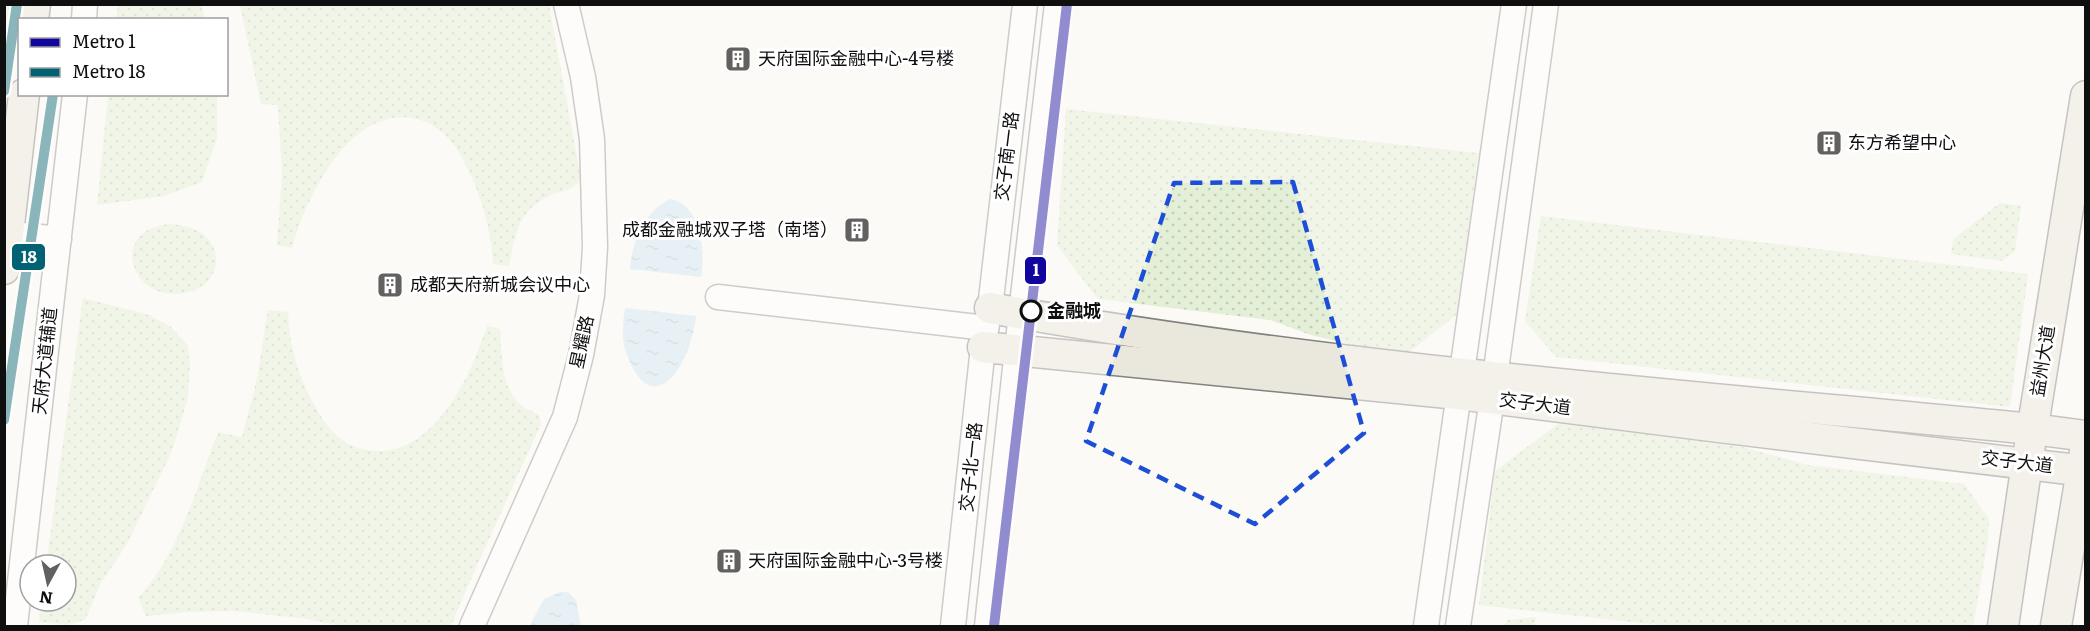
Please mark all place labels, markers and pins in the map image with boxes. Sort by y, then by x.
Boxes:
building icon: 天府国际金融中心-4号楼 [723,44,753,74]
place label: 天府国际金融中心-4号楼 [758,44,954,71]
building icon: 东方希望中心 [1814,128,1844,158]
place label: 东方希望中心 [1848,128,1956,155]
place label: 成都金融城双子塔（南塔） [622,215,838,242]
building icon: 成都金融城双子塔（南塔） [842,215,872,245]
building icon: 成都天府新城会议中心 [375,270,405,300]
place label: 成都天府新城会议中心 [410,270,590,297]
place label: 金融城 [1047,296,1101,323]
marker: 金融城 [1020,300,1042,322]
building icon: 天府国际金融中心-3号楼 [714,546,744,576]
place label: 天府国际金融中心-3号楼 [748,546,943,573]

